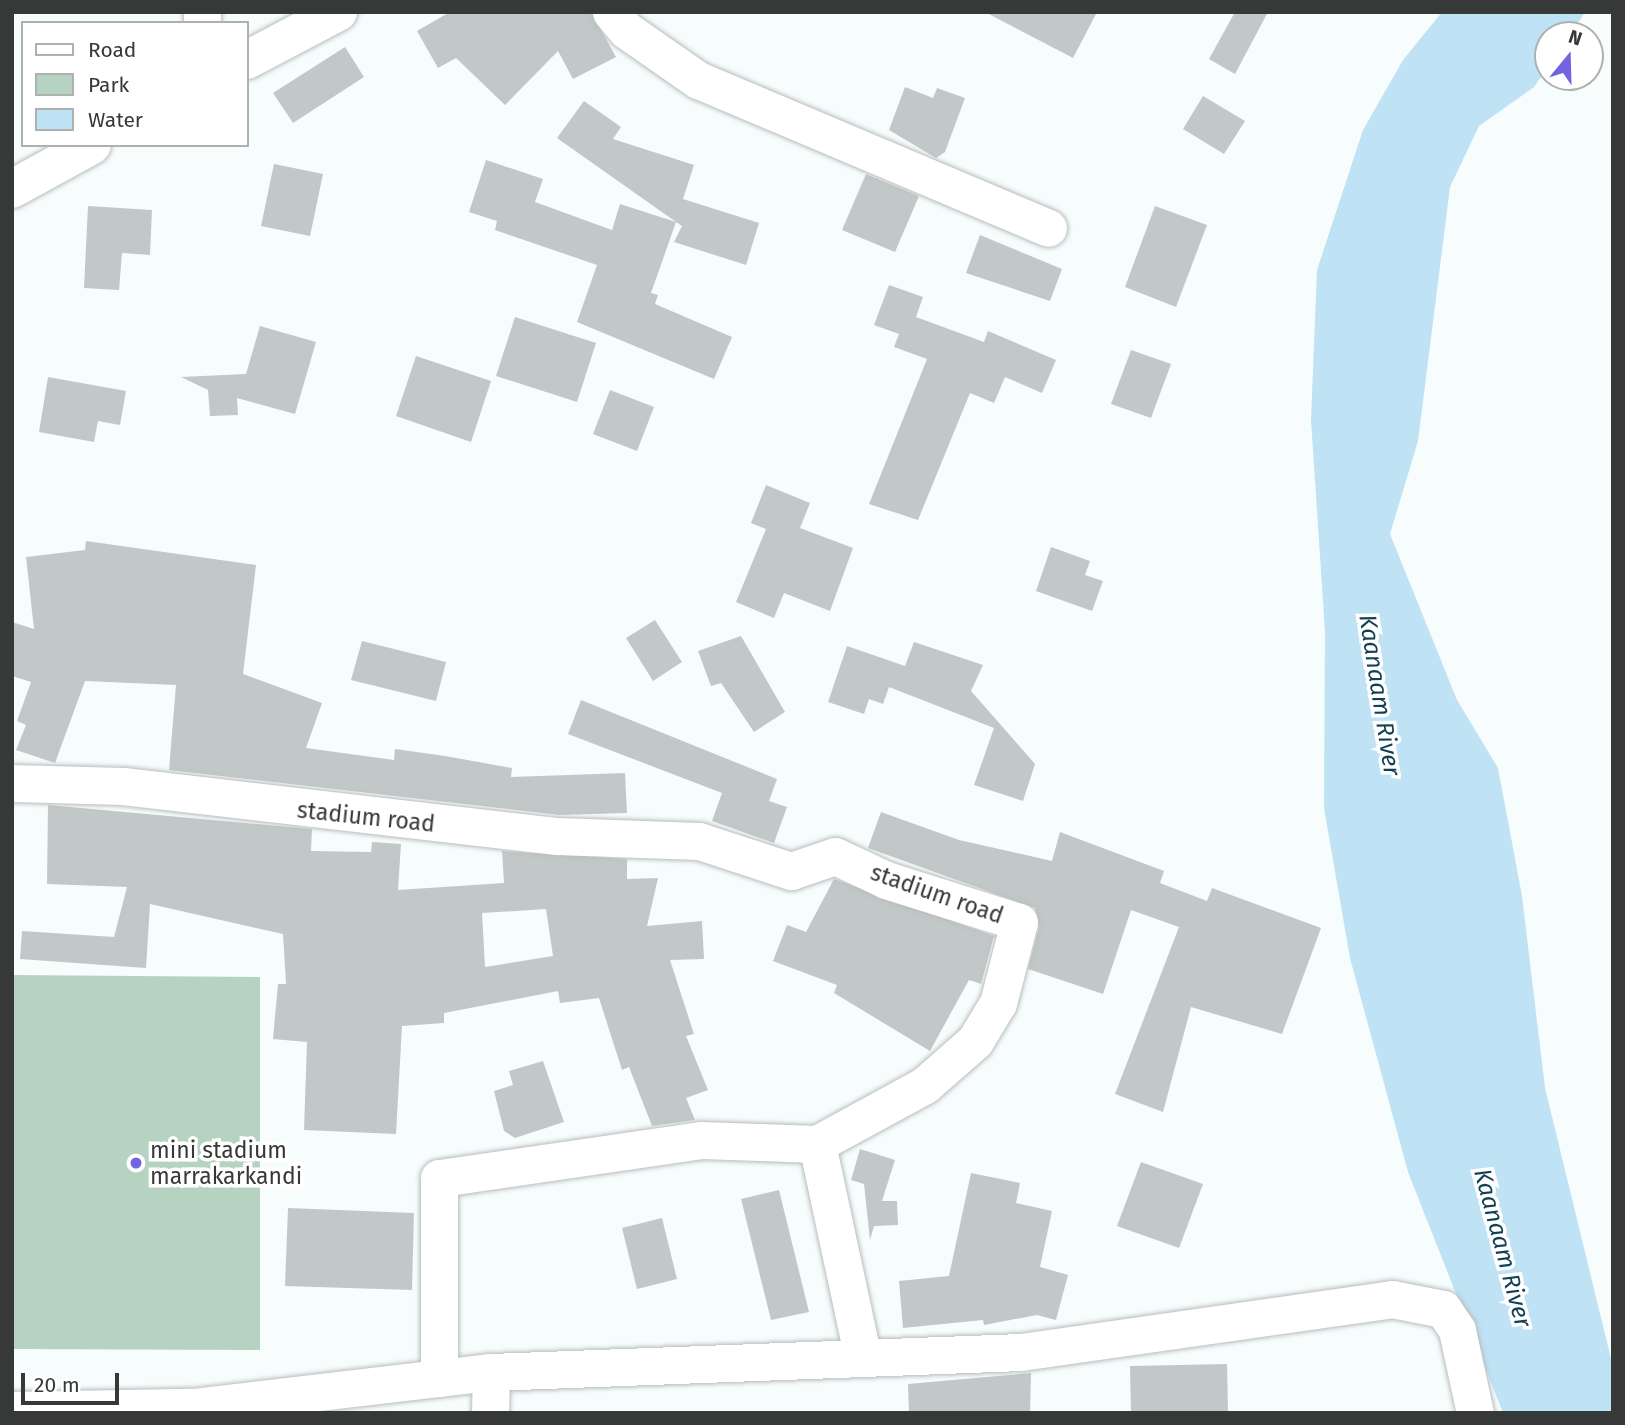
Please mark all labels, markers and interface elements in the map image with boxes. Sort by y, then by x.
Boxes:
legend [21,21,248,147]
north arrow [1534,21,1604,91]
text: N [1566,25,1585,50]
text: Road [88,37,136,63]
text: Park [88,72,129,98]
text: Water [88,107,143,133]
water label: Kaanaam River [1352,612,1406,778]
street label: stadium road [296,796,436,838]
street label: stadium road [867,858,1007,930]
place label: mini stadium marrakarkandi [150,1136,302,1190]
marker: mini stadium marrakarkandi [128,1155,144,1171]
water label: Kaanaam River [1467,1166,1537,1330]
scale bar [24,1358,122,1402]
text: 20 m [34,1372,80,1398]

